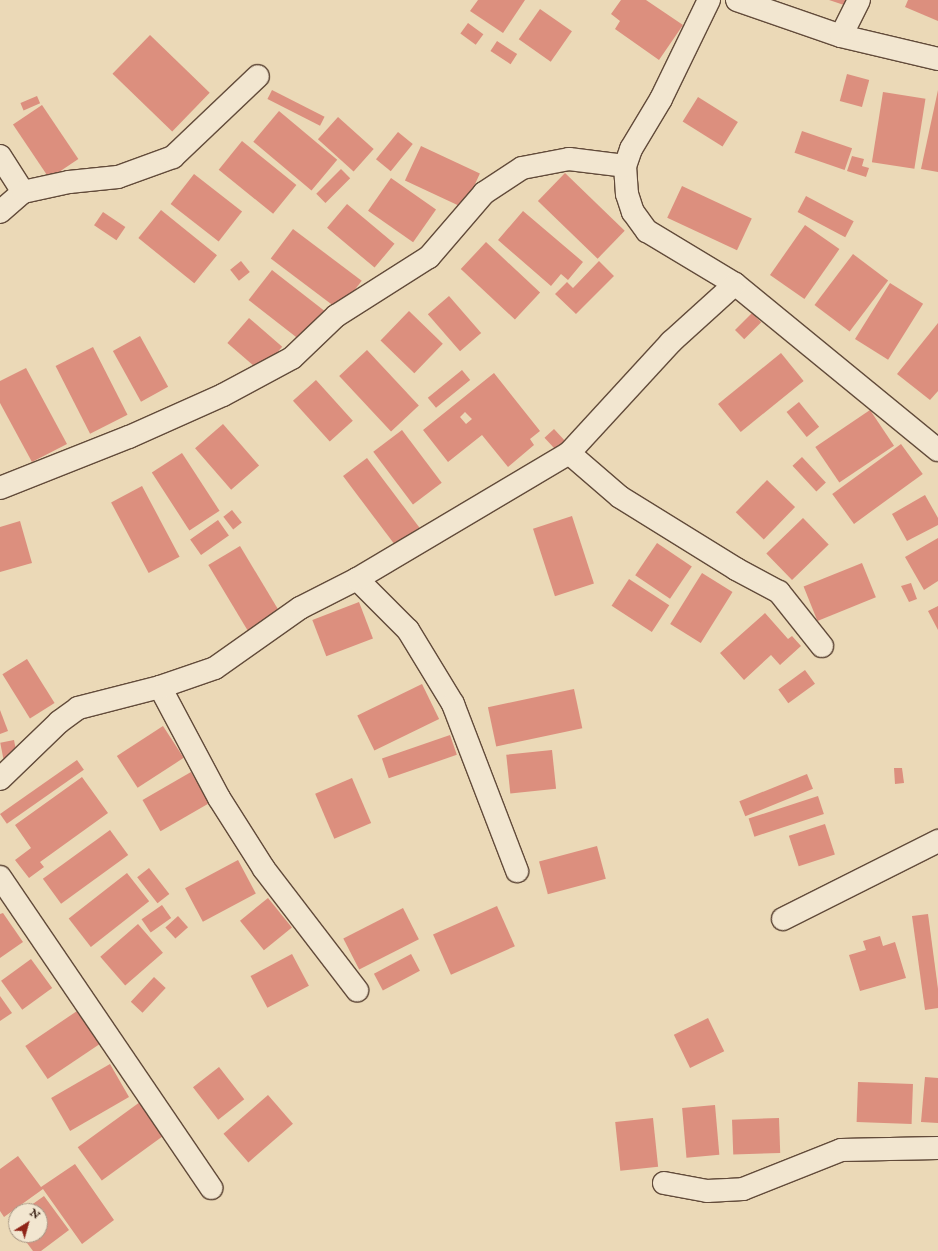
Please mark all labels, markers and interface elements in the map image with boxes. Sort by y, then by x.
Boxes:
north arrow [8,1203,48,1243]
text: N [27,1206,43,1223]

